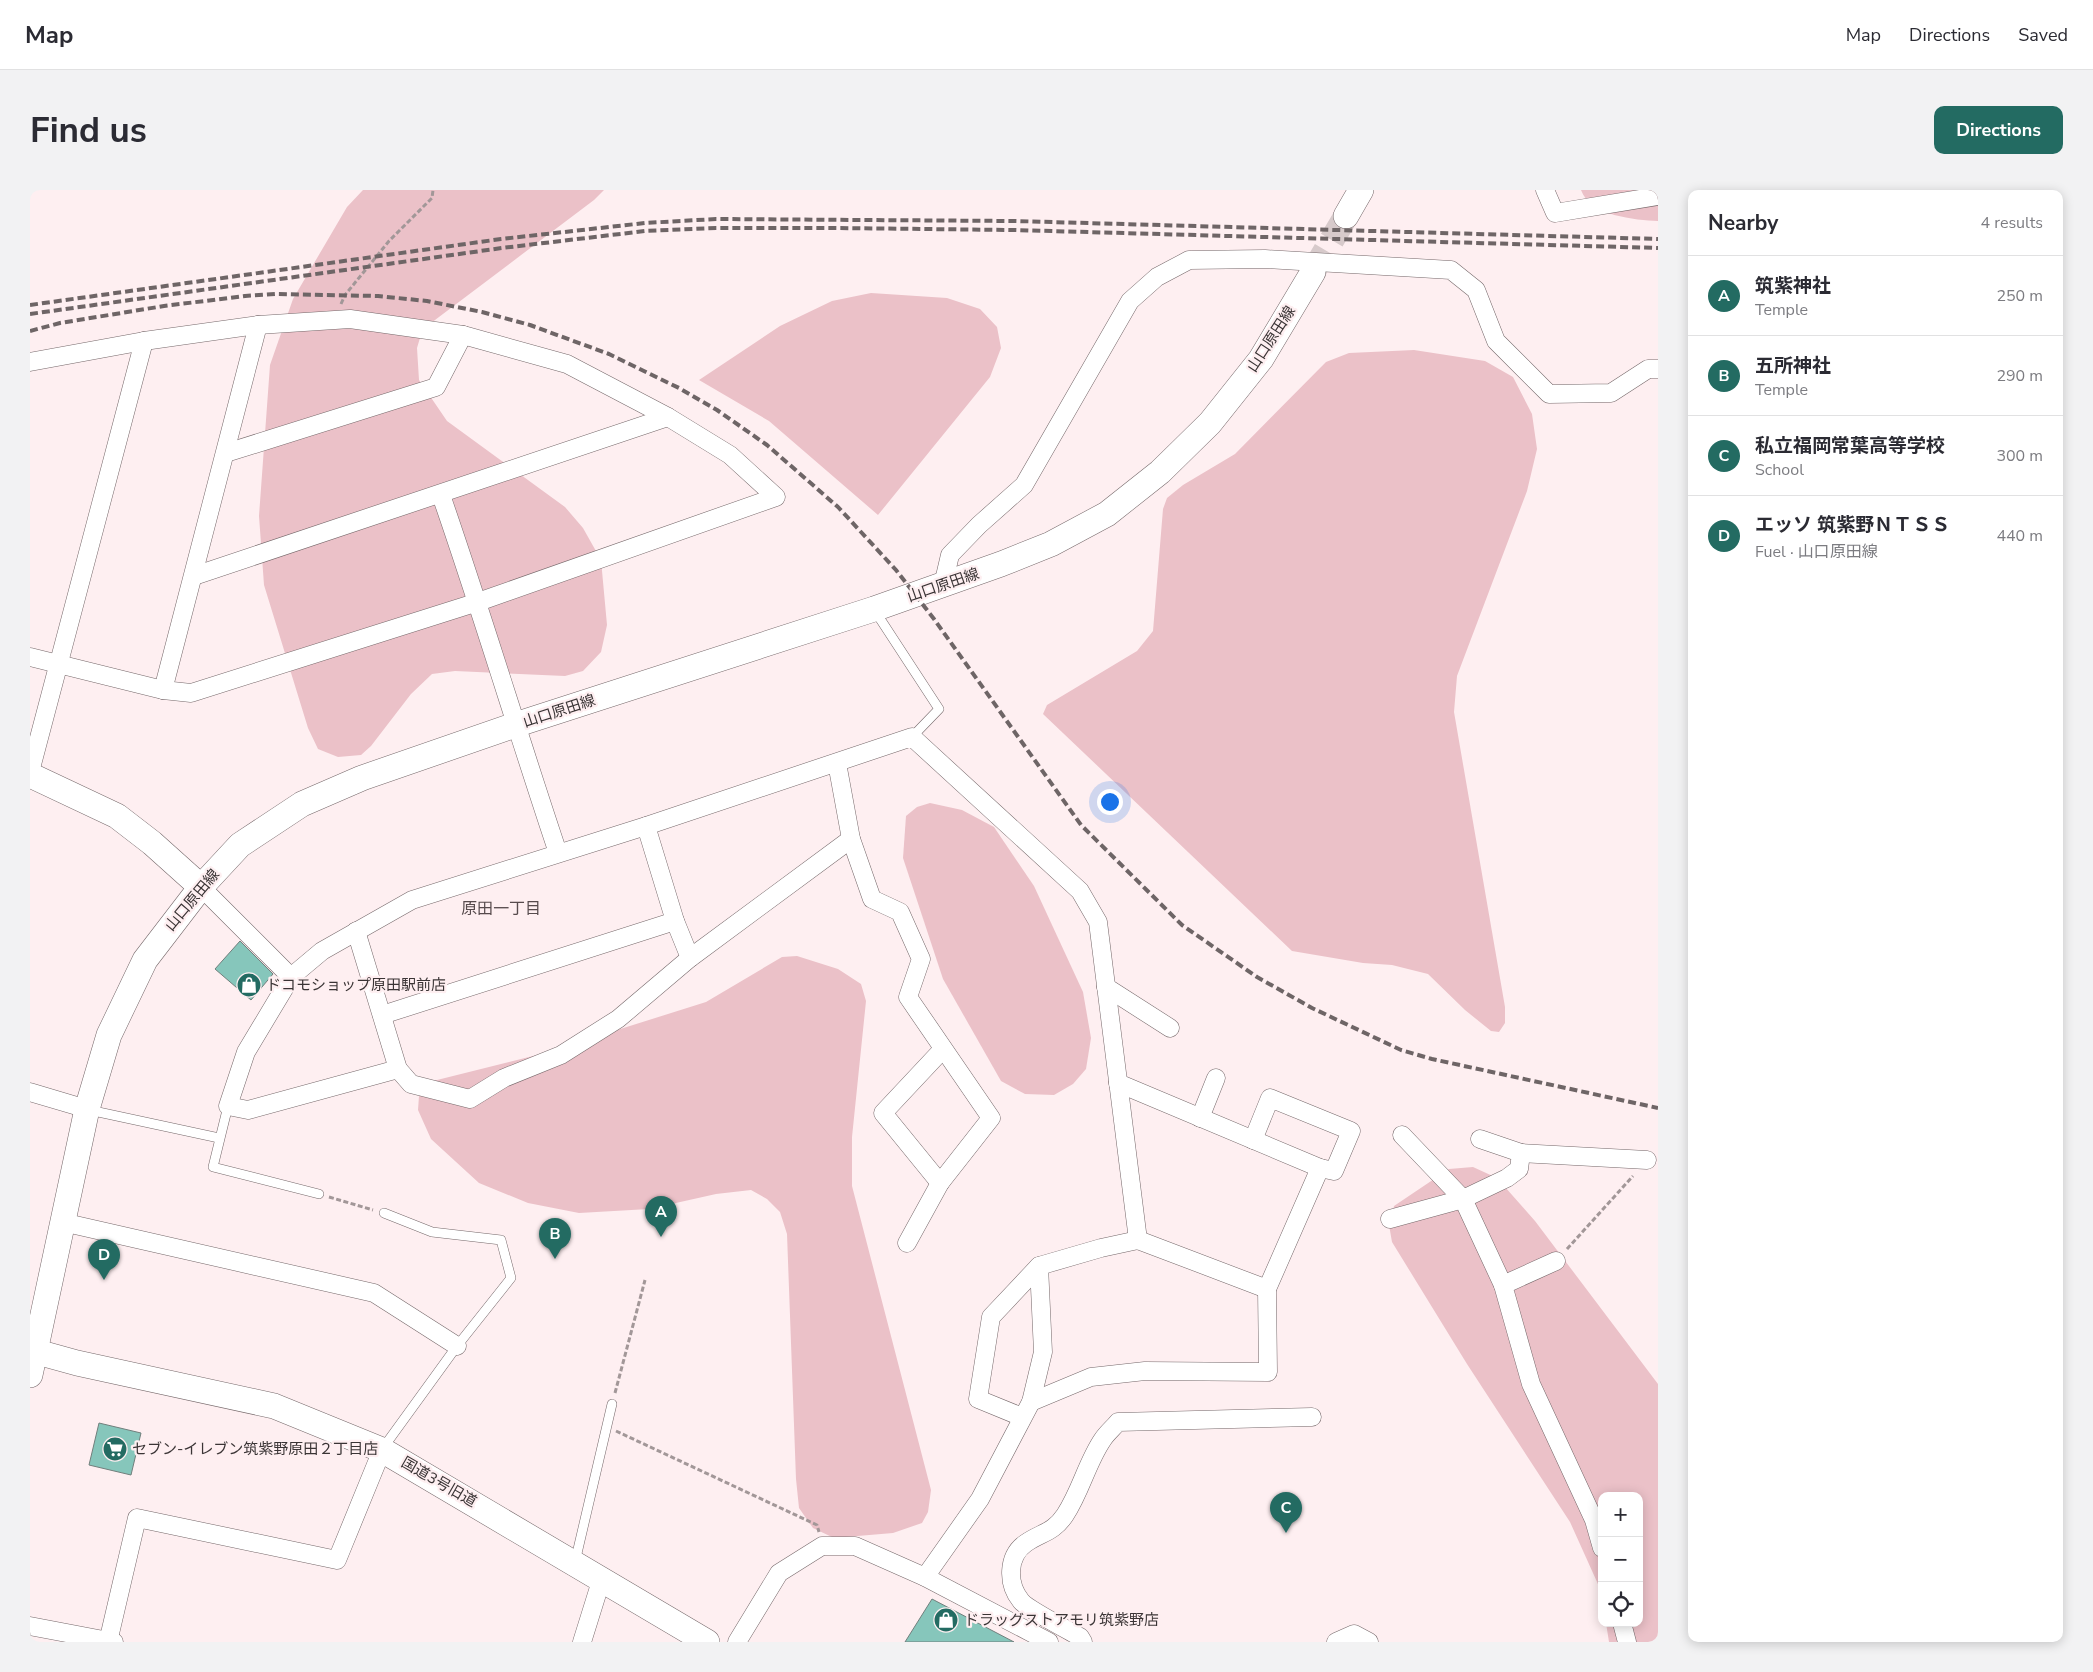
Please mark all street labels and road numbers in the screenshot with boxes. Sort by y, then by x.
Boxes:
street label: 山口原田線 [1242,302,1300,376]
street label: 山口原田線 [904,563,982,607]
street label: 山口原田線 [520,690,598,732]
street label: 山口原田線 [160,865,224,935]
street label: 国道3号旧道 [398,1452,480,1512]

